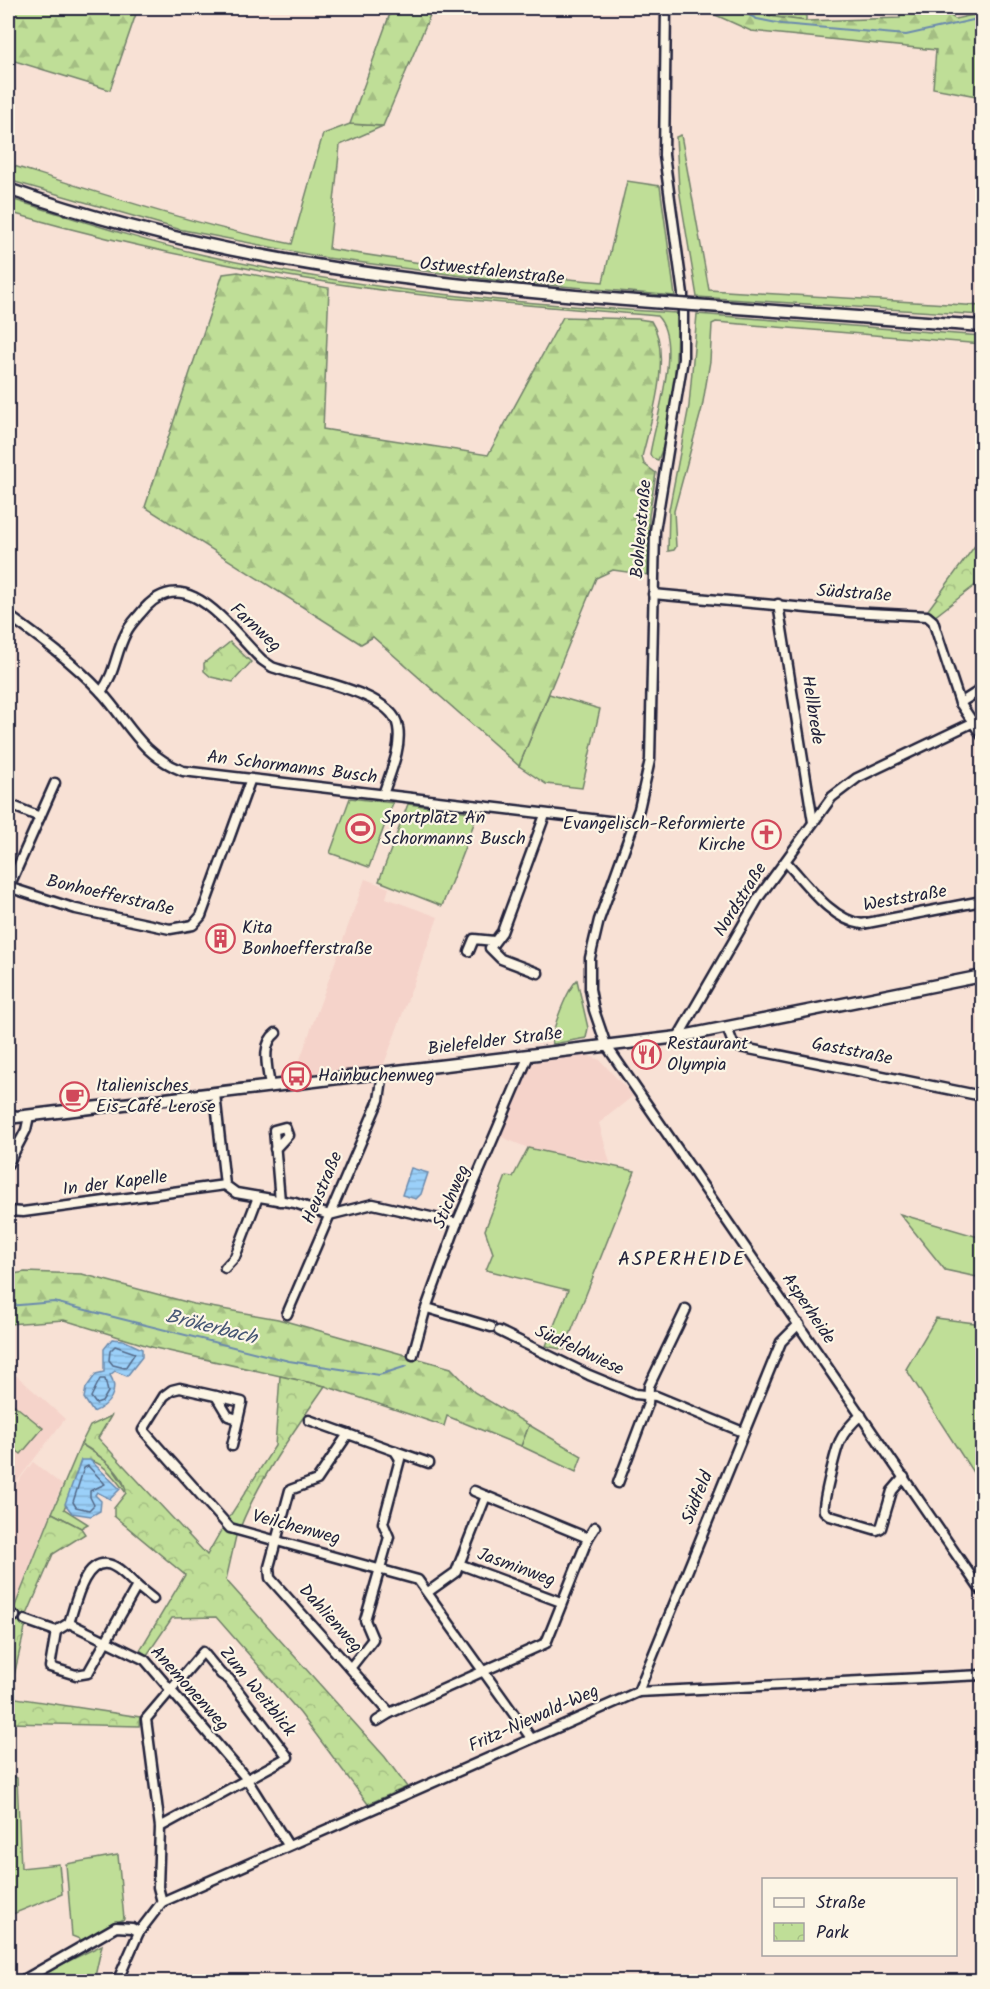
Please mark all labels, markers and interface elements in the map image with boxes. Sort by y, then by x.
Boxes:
street label: Ostwestfalenstraße [418,250,566,294]
street label: Bohlenstraße [623,478,661,580]
street label: Südstraße [816,577,892,611]
street label: Farnweg [222,596,288,660]
street label: Hellbrede [792,673,832,747]
street label: An Schormanns Busch [205,743,379,793]
place label: Sportplatz An Schormanns Busch [382,804,526,854]
place label: Evangelisch-Reformierte Kirche [563,810,745,860]
sports icon: Sportplatz An Schormanns Busch [345,812,377,844]
church icon: Evangelisch-Reformierte Kirche [750,818,782,850]
street label: Nordstraße [707,857,775,943]
street label: Bonhoefferstraße [43,867,177,925]
street label: Weststraße [861,877,949,921]
place label: Kita Bonhoefferstraße [242,914,372,964]
building icon: Kita Bonhoefferstraße [205,922,237,954]
street label: Bielefelder Straße [426,1019,564,1065]
place label: Restaurant Olympia [667,1030,749,1080]
street label: Gaststraße [809,1030,895,1074]
restaurant icon: Restaurant Olympia [630,1038,662,1070]
bus stop icon: Hainbuchenweg [281,1060,313,1092]
place label: Hainbuchenweg [318,1062,435,1091]
place label: Italienisches Eis-Café Lerose [96,1072,216,1122]
cafe icon: Italienisches Eis-Café Lerose [59,1080,91,1112]
street label: Heustraße [295,1147,351,1229]
street label: Stichweg [426,1160,478,1234]
street label: In der Kapelle [61,1163,169,1205]
district label: ASPERHEIDE [618,1244,746,1276]
street label: Asperheide [774,1268,842,1350]
water label: Brökerbach [162,1301,262,1355]
street label: Südfeldwiese [530,1318,628,1384]
street label: Südfeld [674,1466,722,1529]
street label: Veilchenweg [249,1502,343,1554]
street label: Jasminweg [473,1540,559,1596]
street label: Dahlienweg [291,1578,369,1660]
street label: Anemonenweg [142,1639,236,1739]
street label: Zum Weitblick [211,1640,303,1744]
street label: Fritz-Niewald-Weg [464,1677,604,1761]
legend [762,1878,957,1956]
text: Straße [816,1889,866,1918]
text: Park [816,1919,849,1948]

